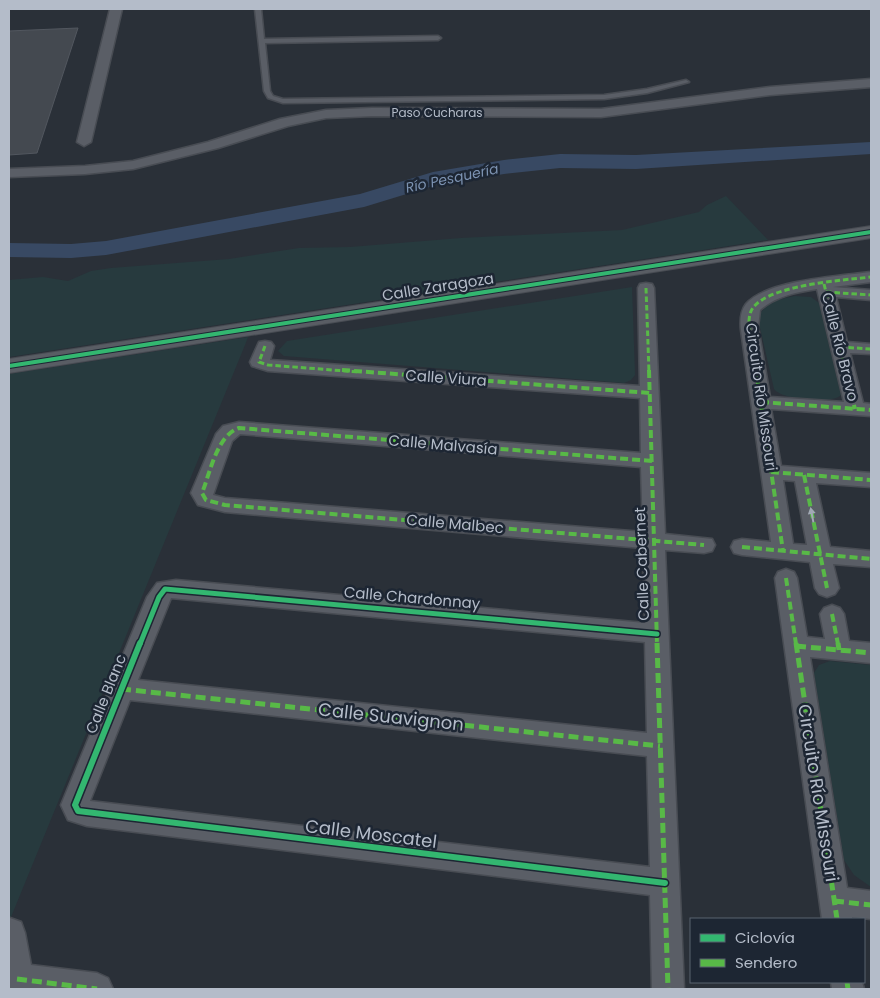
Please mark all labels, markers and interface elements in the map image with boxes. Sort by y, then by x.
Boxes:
street label: Paso Cucharas [391,104,483,121]
water label: Río Pesquería [404,158,501,198]
street label: Calle Zaragoza [380,267,495,306]
street label: Calle Río Bravo [817,290,864,404]
street label: Circuito Río Missouri [741,321,782,472]
street label: Calle Viura [405,364,487,391]
street label: Calle Malvasía [388,429,498,460]
street label: Calle Cabernet [629,507,654,621]
one-way arrow [808,507,816,522]
street label: Calle Malbec [405,509,505,538]
street label: Calle Chardonnay [343,581,482,614]
street label: Calle Blanc [80,651,131,737]
street label: Calle Suavignon [317,696,465,737]
street label: Circuito Río Missouri [792,702,845,883]
street label: Calle Moscatel [304,813,438,854]
legend [690,918,865,983]
text: Ciclovía [735,927,795,948]
text: Sendero [735,952,797,973]

